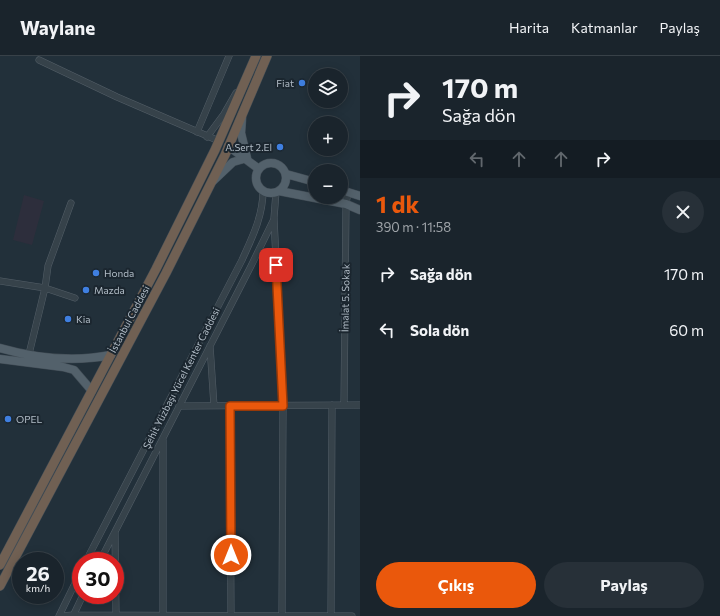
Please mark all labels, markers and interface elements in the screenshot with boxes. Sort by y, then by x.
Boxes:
text: Waylane [20,16,95,39]
text: Harita [509,19,549,36]
text: Katmanlar [571,19,638,36]
text: Paylaş [660,19,700,36]
map controls [308,68,348,204]
button: layers [308,68,348,108]
text: 170 m [442,70,518,104]
icon: right [376,72,428,124]
place label: Fiat [276,77,294,89]
marker: Fiat [297,78,307,88]
text: Sağa dön [442,104,516,126]
button: + [308,116,348,156]
place label: A.Sert 2.El [225,141,272,153]
marker: A.Sert 2.El [275,142,285,152]
icon: left [466,148,488,170]
icon: ahead [508,148,530,170]
icon: ahead [550,148,572,170]
icon: right [592,148,614,170]
button: − [308,164,348,204]
text: 1 dk [376,189,419,218]
button: close [662,191,704,233]
text: 390 m · 11:58 [376,219,451,235]
pin [259,248,293,282]
icon: arrive [265,254,287,276]
street label: İmalat 5. Sokak [338,263,352,332]
icon: right [376,263,398,285]
text: Sağa dön [410,265,472,283]
text: 170 m [664,265,704,283]
place label: Honda [104,267,134,279]
marker: Honda [91,268,101,278]
street label: İstanbul Caddesi [106,283,152,355]
place label: Mazda [94,284,125,296]
marker: Mazda [81,285,91,295]
street label: Şehit Yüzbaşı Yücel Kenter Caddesi [140,305,222,451]
place label: Kia [76,313,91,325]
marker: Kia [63,314,73,324]
icon: left [376,319,398,341]
text: Sola dön [410,321,469,339]
text: 60 m [669,321,704,339]
place label: OPEL [16,413,42,425]
marker: OPEL [3,414,13,424]
position arrow [210,534,252,576]
speed limit sign: 30 [72,552,124,604]
text: 26 [26,561,50,585]
button: Çıkış [376,562,536,608]
button: Paylaş [544,562,704,608]
text: km/h [26,582,50,594]

